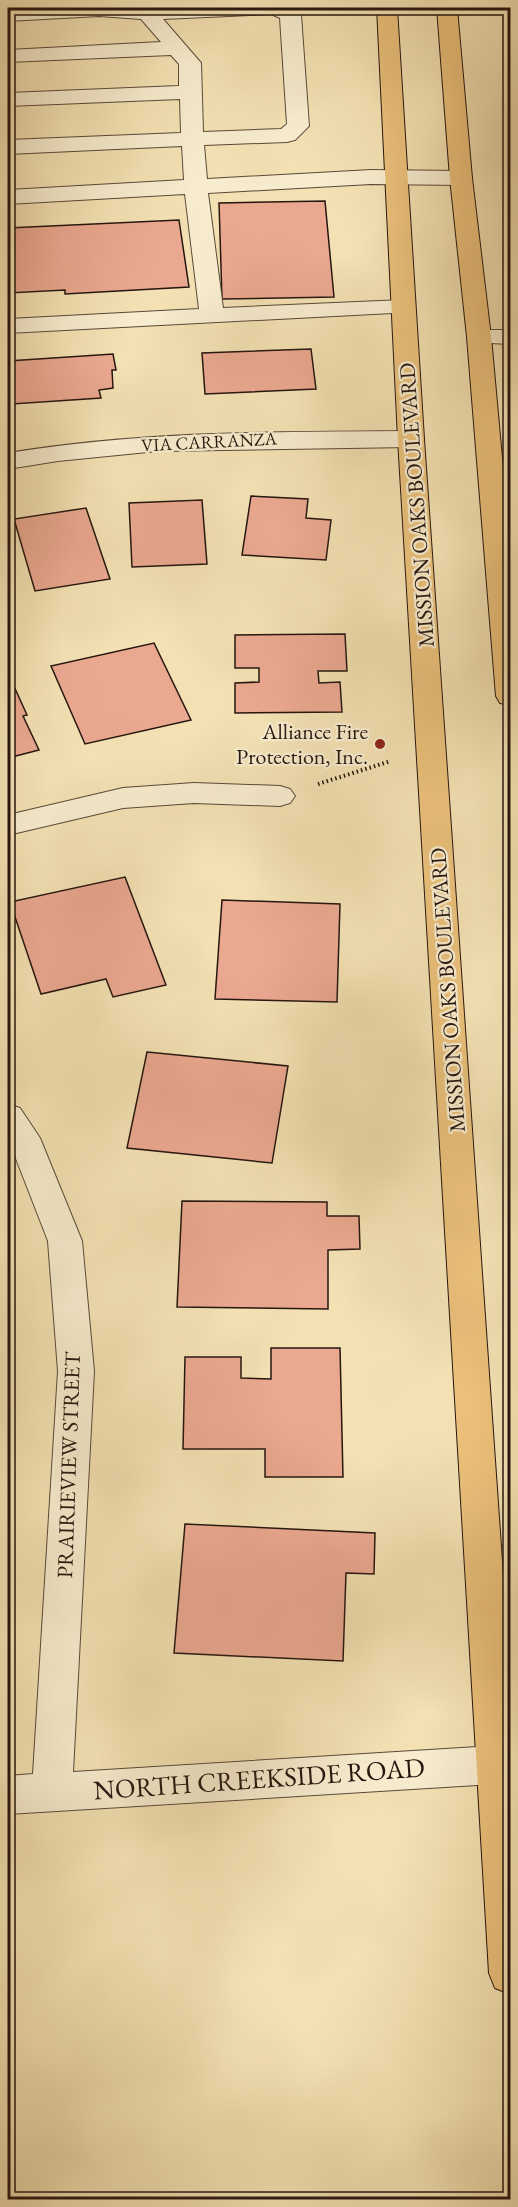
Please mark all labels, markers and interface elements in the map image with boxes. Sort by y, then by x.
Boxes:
street label: MISSION OAKS BOULEVARD [392,362,441,648]
street label: VIA CARRANZA [141,426,278,457]
place label: Alliance Fire Protection, Inc. [236,717,368,771]
marker: Alliance Fire Protection, Inc. [373,737,387,751]
street label: MISSION OAKS BOULEVARD [423,847,472,1133]
street label: PRAIRIEVIEW STREET [50,1351,87,1579]
street label: NORTH CREEKSIDE ROAD [92,1749,426,1808]

